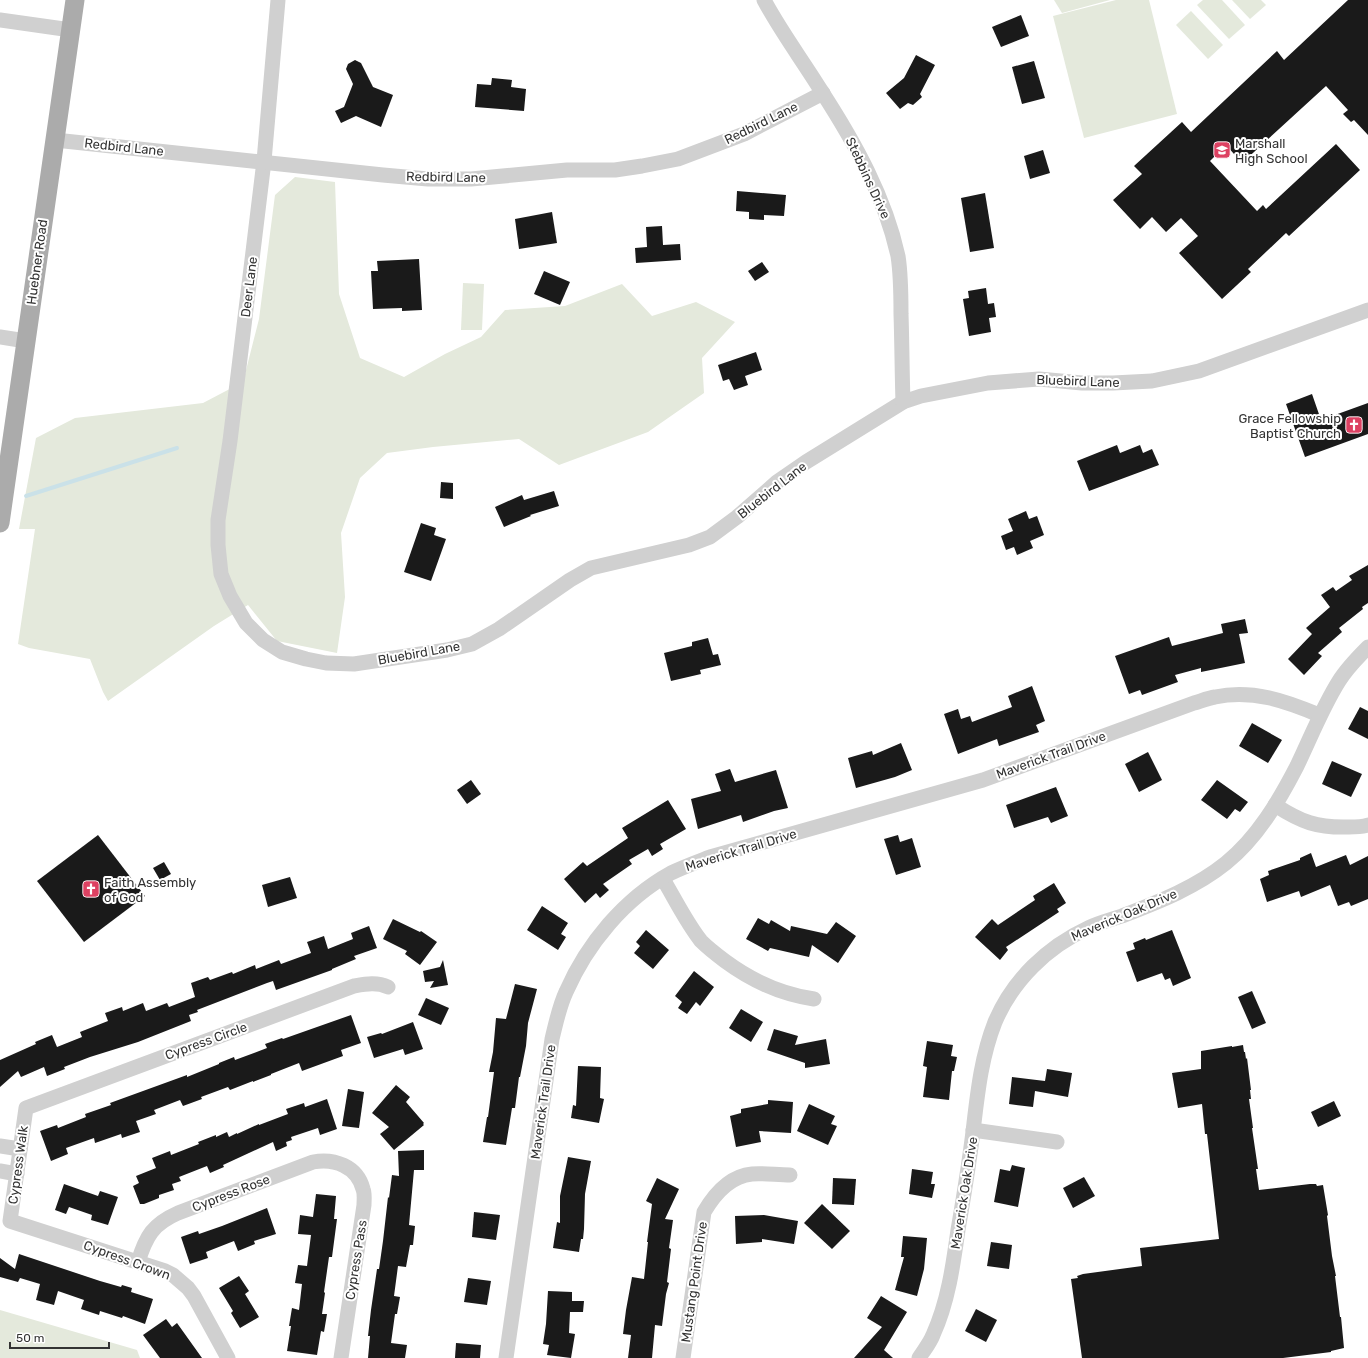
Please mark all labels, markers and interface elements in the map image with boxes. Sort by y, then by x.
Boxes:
street label: Redbird Lane [722,99,800,147]
street label: Redbird Lane [84,135,164,159]
street label: Stebbins Drive [843,135,893,221]
place label: Marshall High School [1235,136,1308,167]
school or university icon: Marshall High School [1212,140,1232,160]
street label: Redbird Lane [406,169,486,185]
street label: Huebner Road [24,218,50,306]
street label: Deer Lane [238,256,260,318]
street label: Bluebird Lane [1036,372,1120,390]
place label: Grace Fellowship Baptist Church [1238,411,1341,441]
church icon: Grace Fellowship Baptist Church [1344,415,1364,435]
street label: Bluebird Lane [735,458,809,522]
street label: Bluebird Lane [377,638,461,668]
street label: Maverick Trail Drive [994,728,1108,782]
street label: Maverick Trail Drive [684,826,798,874]
place label: Faith Assembly of God [104,875,196,905]
church icon: Faith Assembly of God [81,879,101,899]
street label: Maverick Oak Drive [1069,886,1179,944]
street label: Cypress Circle [163,1019,249,1063]
street label: Maverick Trail Drive [528,1044,558,1160]
street label: Cypress Walk [5,1125,31,1205]
street label: Maverick Oak Drive [948,1136,980,1250]
street label: Cypress Rose [190,1171,272,1215]
street label: Cypress Pass [342,1219,370,1301]
street label: Mustang Point Drive [678,1221,711,1344]
street label: Cypress Crown [82,1237,172,1283]
scale bar [10,1324,109,1350]
text: 50 m [16,1331,44,1345]

